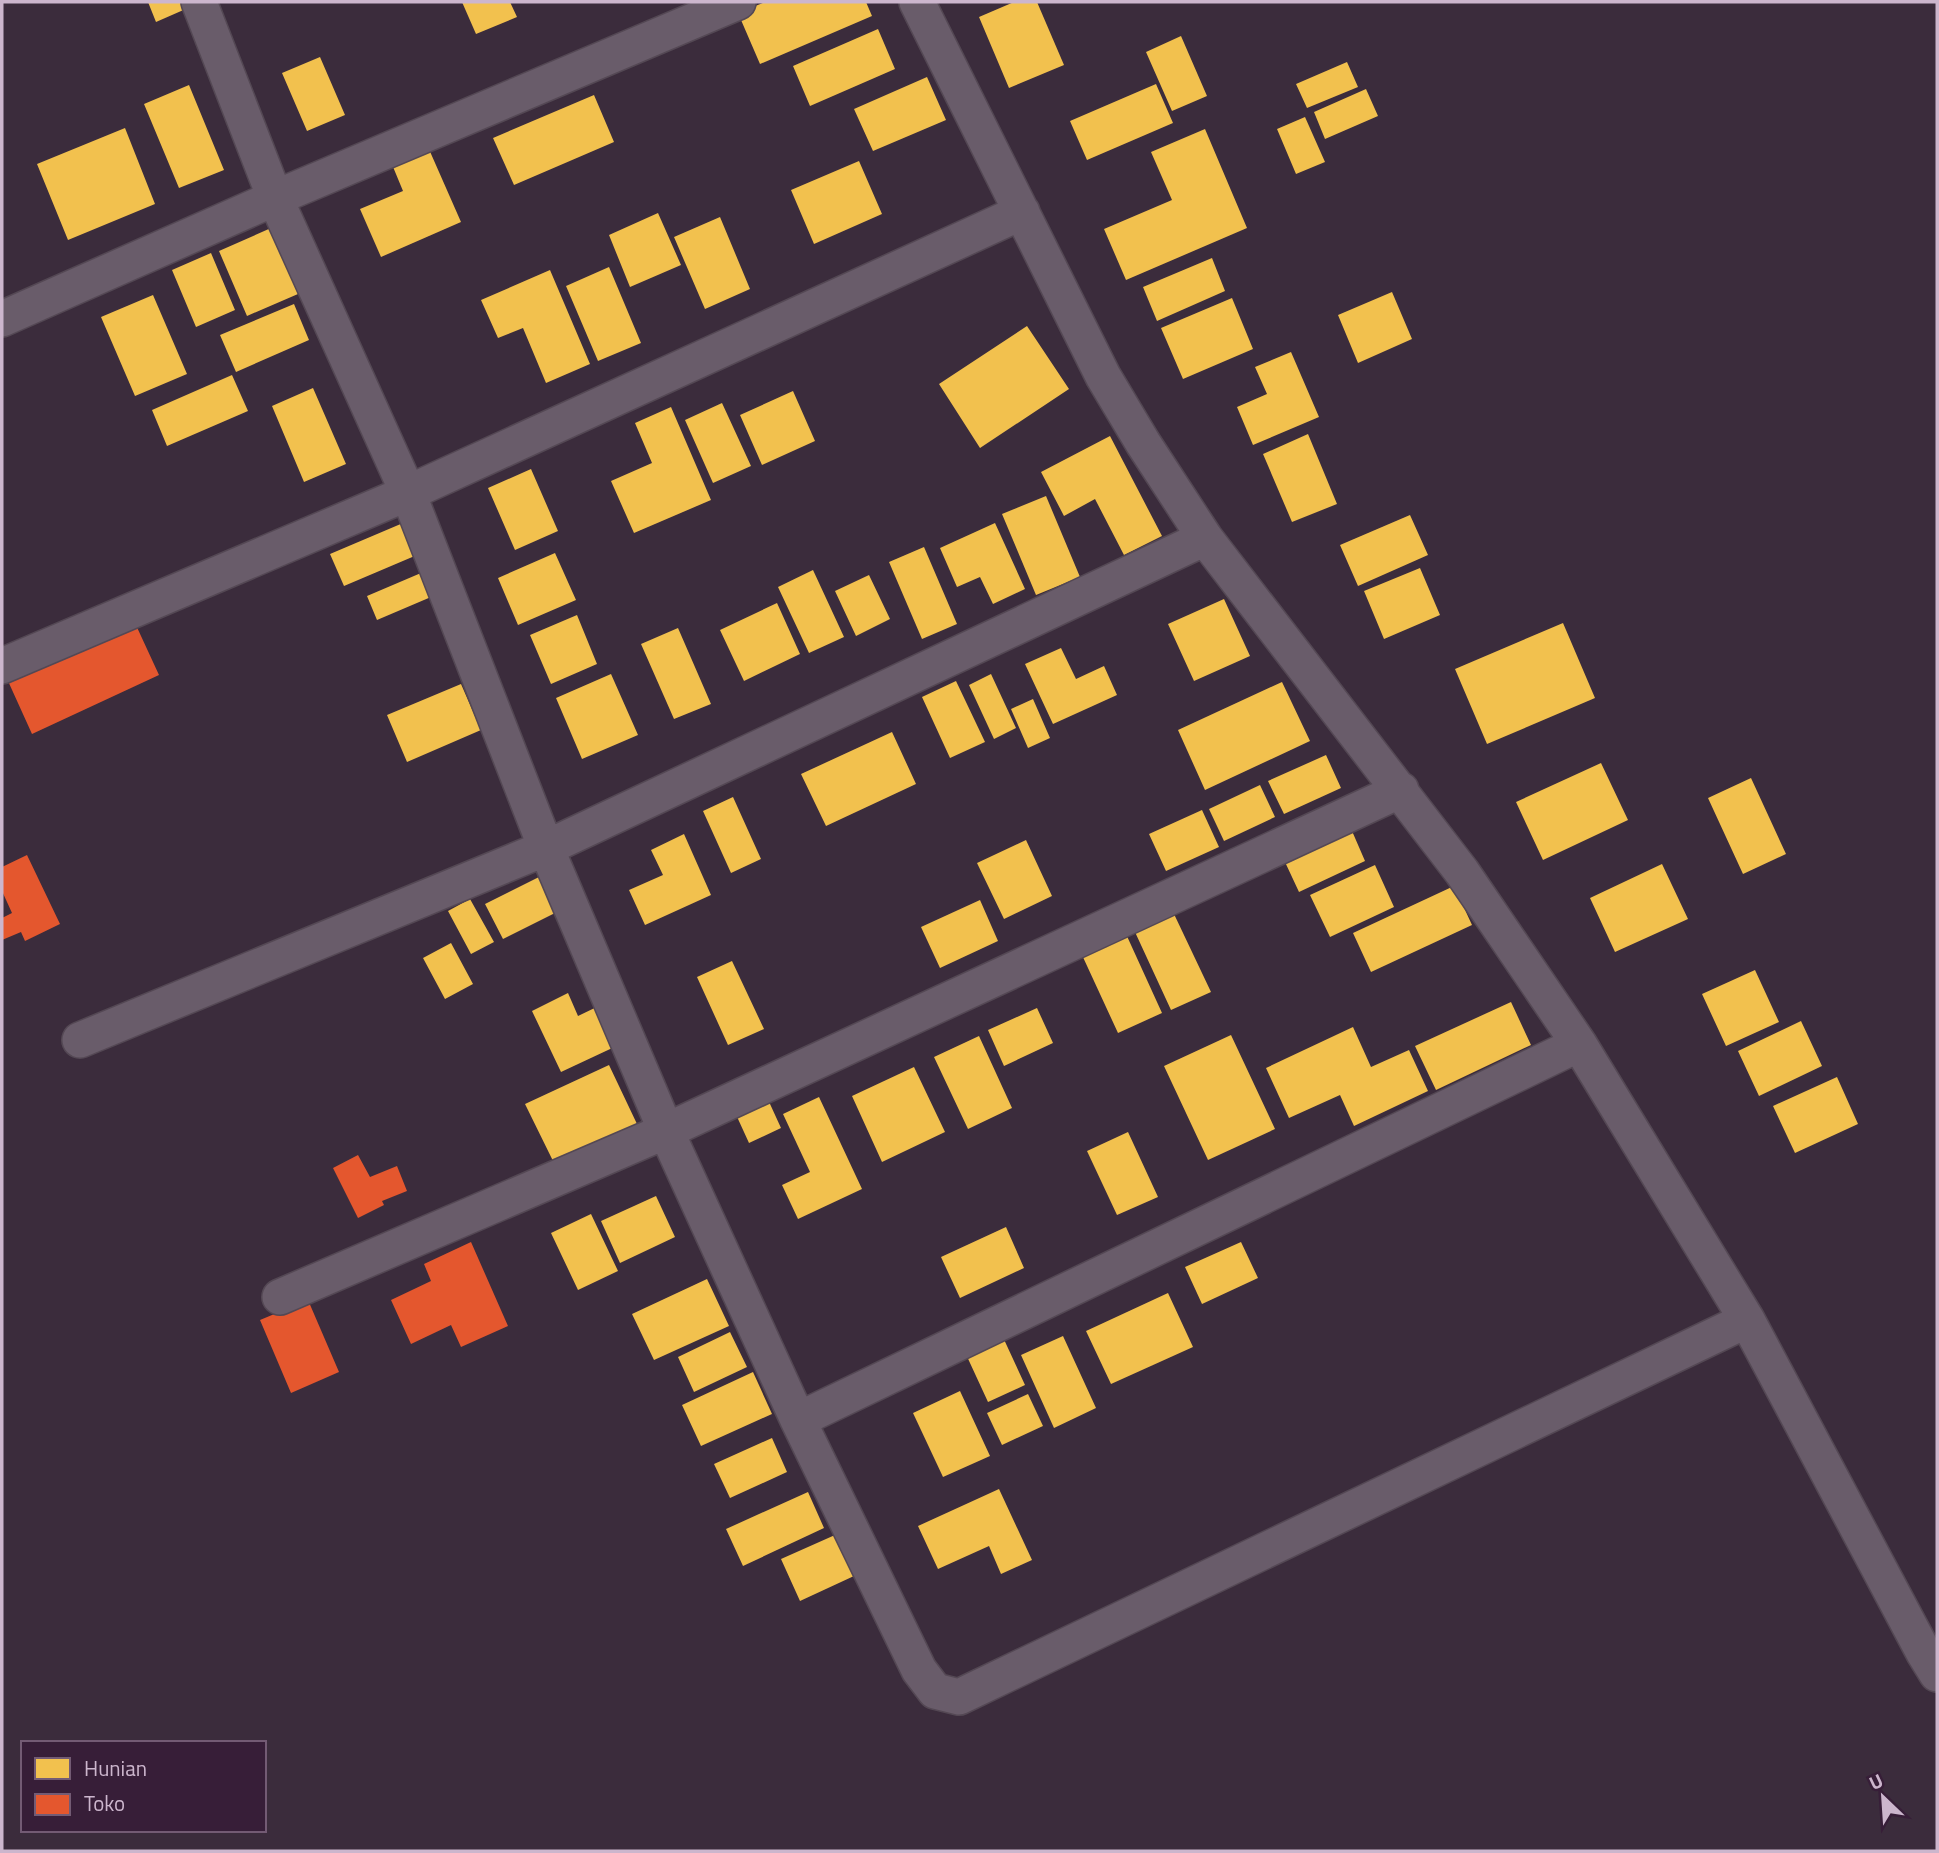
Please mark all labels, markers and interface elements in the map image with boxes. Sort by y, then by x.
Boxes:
legend [21,1741,266,1832]
text: Hunian [84,1752,147,1784]
north arrow [1848,1762,1918,1832]
text: U [1864,1765,1887,1797]
text: Toko [84,1787,125,1819]

